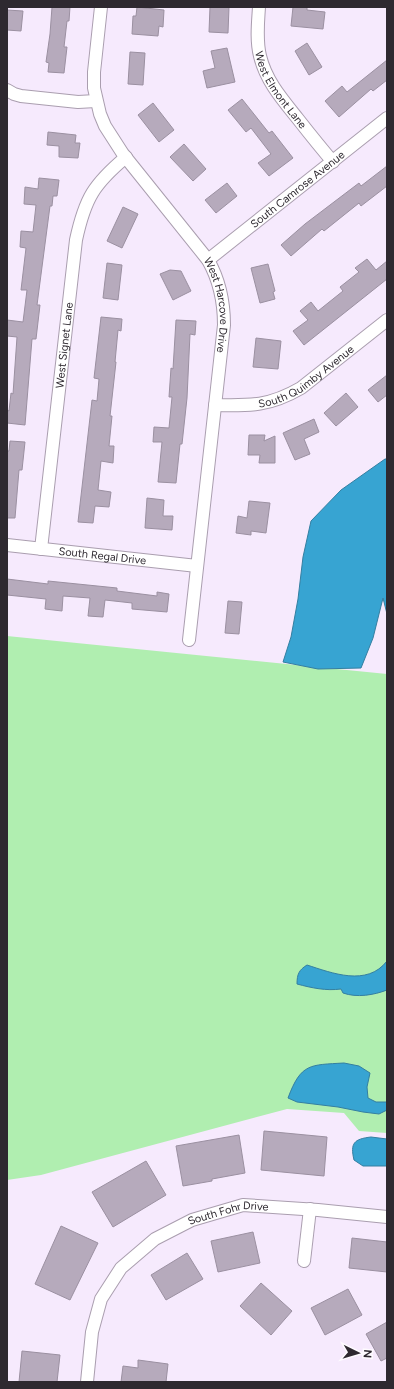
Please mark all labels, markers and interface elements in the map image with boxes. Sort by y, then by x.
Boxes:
street label: West Elmont Lane [253,50,309,131]
street label: South Camrose Avenue [248,148,347,230]
street label: West Harcove Drive [201,255,231,353]
street label: West Signet Lane [53,302,75,389]
street label: South Quimby Avenue [257,342,356,410]
street label: South Regal Drive [58,544,147,567]
street label: South Fohr Drive [185,1199,269,1228]
north arrow [338,1333,378,1373]
text: N [361,1349,374,1359]

